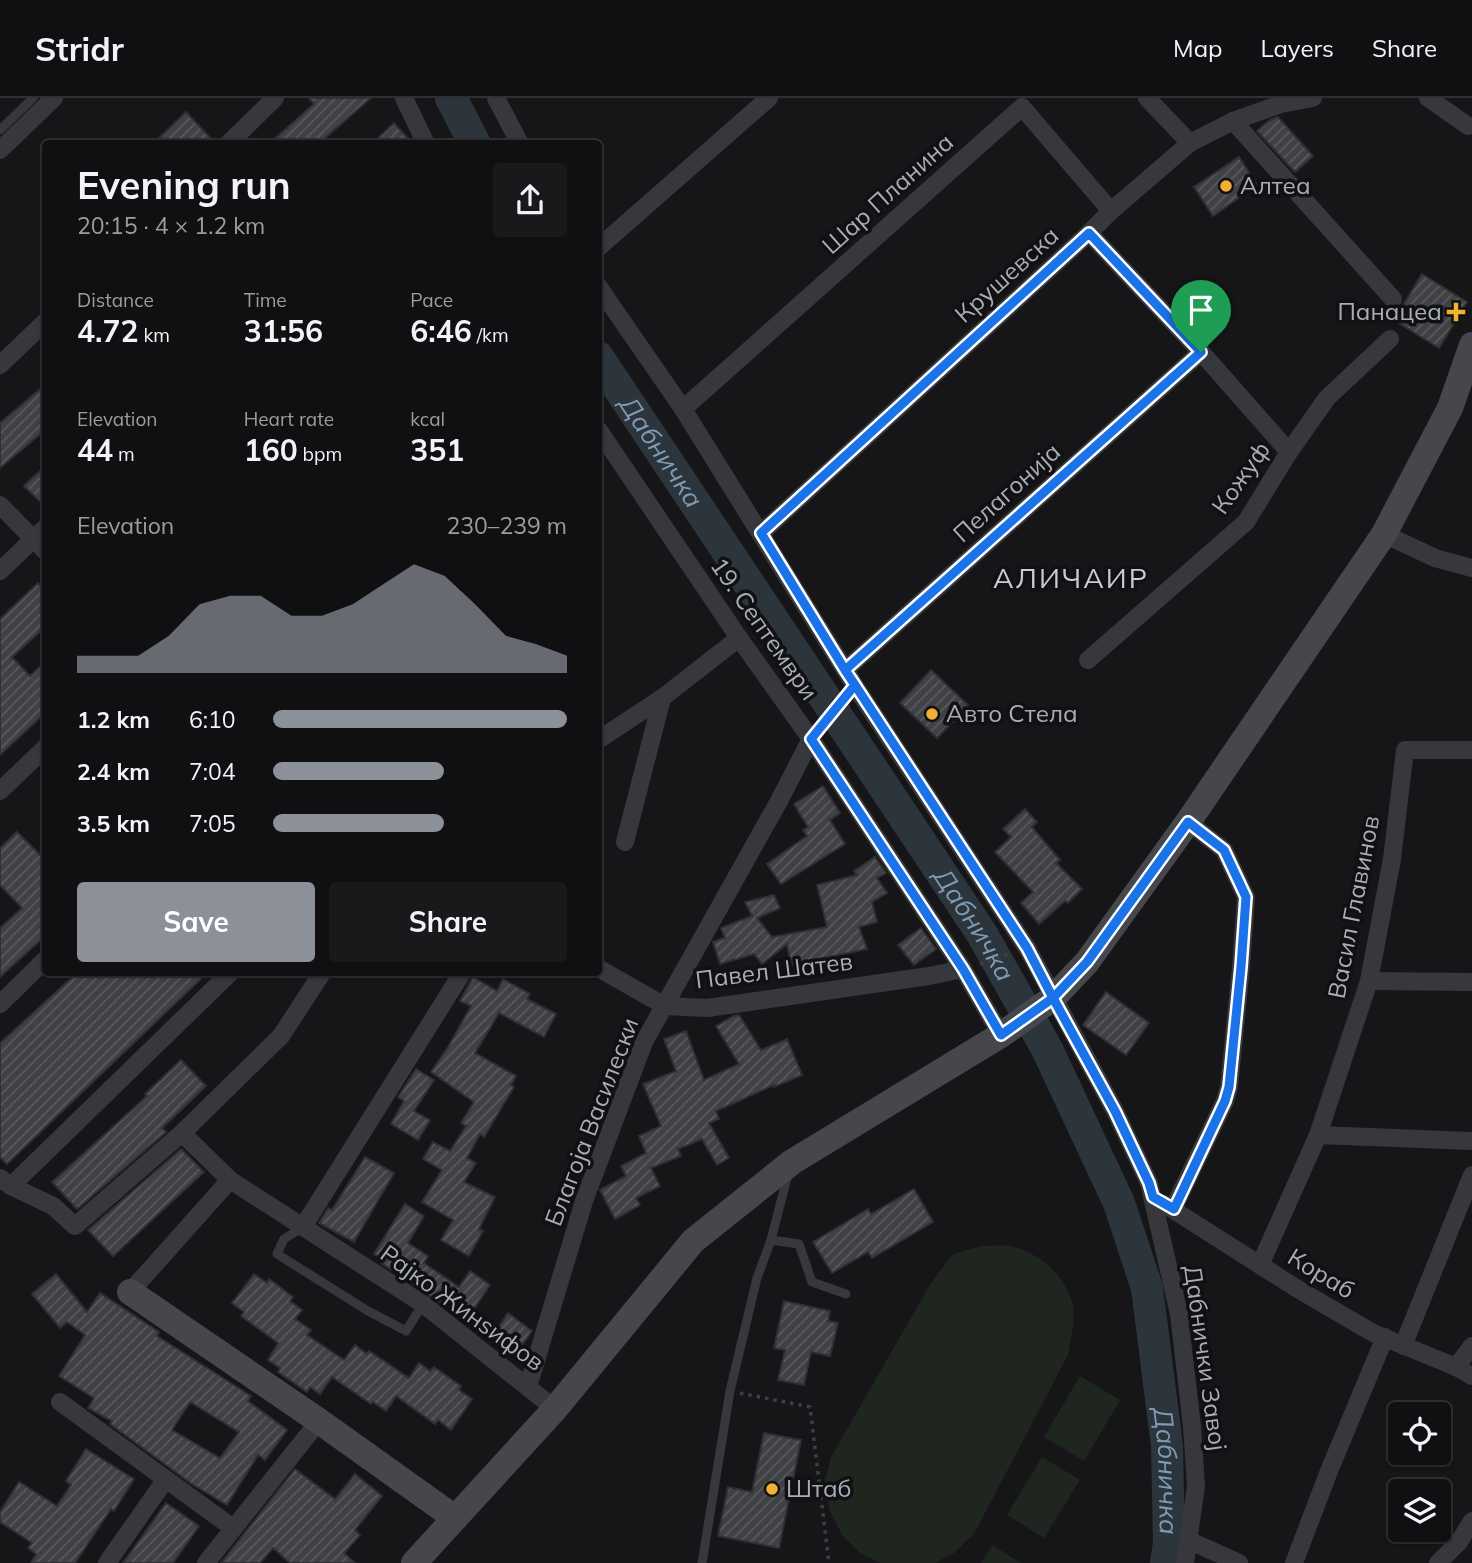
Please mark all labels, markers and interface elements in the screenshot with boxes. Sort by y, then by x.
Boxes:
text: Stridr [35,28,124,69]
text: Map [1173,33,1222,63]
text: Layers [1260,33,1334,63]
text: Share [1372,33,1437,63]
street label: Шар Планина [816,126,959,260]
text: Evening run [77,161,291,209]
button: share [493,163,567,237]
place label: Алтеа [1240,170,1311,200]
marker: Алтеа [1218,178,1234,194]
text: 20:15 · 4 × 1.2 km [77,211,265,240]
street label: Крушевска [948,220,1064,329]
pin [1171,280,1231,352]
text: Distance [77,288,154,312]
text: Time [244,288,287,312]
text: Pace [410,288,453,312]
icon: arrive [1182,291,1220,329]
place label: Панацеа [1337,296,1442,326]
marker: Панацеа [1448,304,1464,320]
text: 4.72 [77,312,138,350]
text: 31:56 [244,312,323,350]
text: 6:46 [410,312,472,350]
text: km [138,323,170,347]
text: /km [472,323,509,347]
water label: Дабничка [611,388,711,514]
text: Elevation [77,407,157,431]
text: Heart rate [244,407,334,431]
text: kcal [410,407,445,431]
text: 44 [77,431,113,469]
text: 160 [244,431,298,469]
text: 351 [410,431,464,469]
street label: Кожуф [1205,435,1276,519]
street label: Пелагонија [946,436,1066,548]
text: m [113,442,135,466]
text: bpm [298,442,342,466]
text: Elevation [77,511,174,540]
text: 230–239 m [446,511,567,540]
street label: 19. Септември [705,551,825,705]
district label: АЛИЧАИР [993,560,1149,595]
place label: Авто Стела [946,698,1078,728]
text: 1.2 km [77,705,150,734]
text: 6:10 [189,705,236,734]
marker: Авто Стела [924,706,940,722]
text: 2.4 km [77,757,150,786]
text: 7:04 [189,757,236,786]
text: 3.5 km [77,809,150,838]
text: 7:05 [189,809,236,838]
street label: Васил Главинов [1321,813,1385,1001]
water label: Дабничка [926,860,1022,987]
button: Save [77,882,315,962]
button: Share [329,882,567,962]
street label: Павел Шатев [694,945,854,995]
street label: Благоја Василески [538,1013,645,1230]
street label: Рајко Жинѕифов [375,1238,550,1377]
street label: Кораб [1283,1242,1360,1305]
street label: Дабнички Завој [1178,1263,1234,1453]
map controls [1388,1402,1451,1542]
button: locate [1388,1402,1451,1465]
water label: Дабничка [1146,1404,1186,1535]
place label: Штаб [786,1473,852,1503]
button: layers [1388,1479,1451,1542]
marker: Штаб [764,1481,780,1497]

